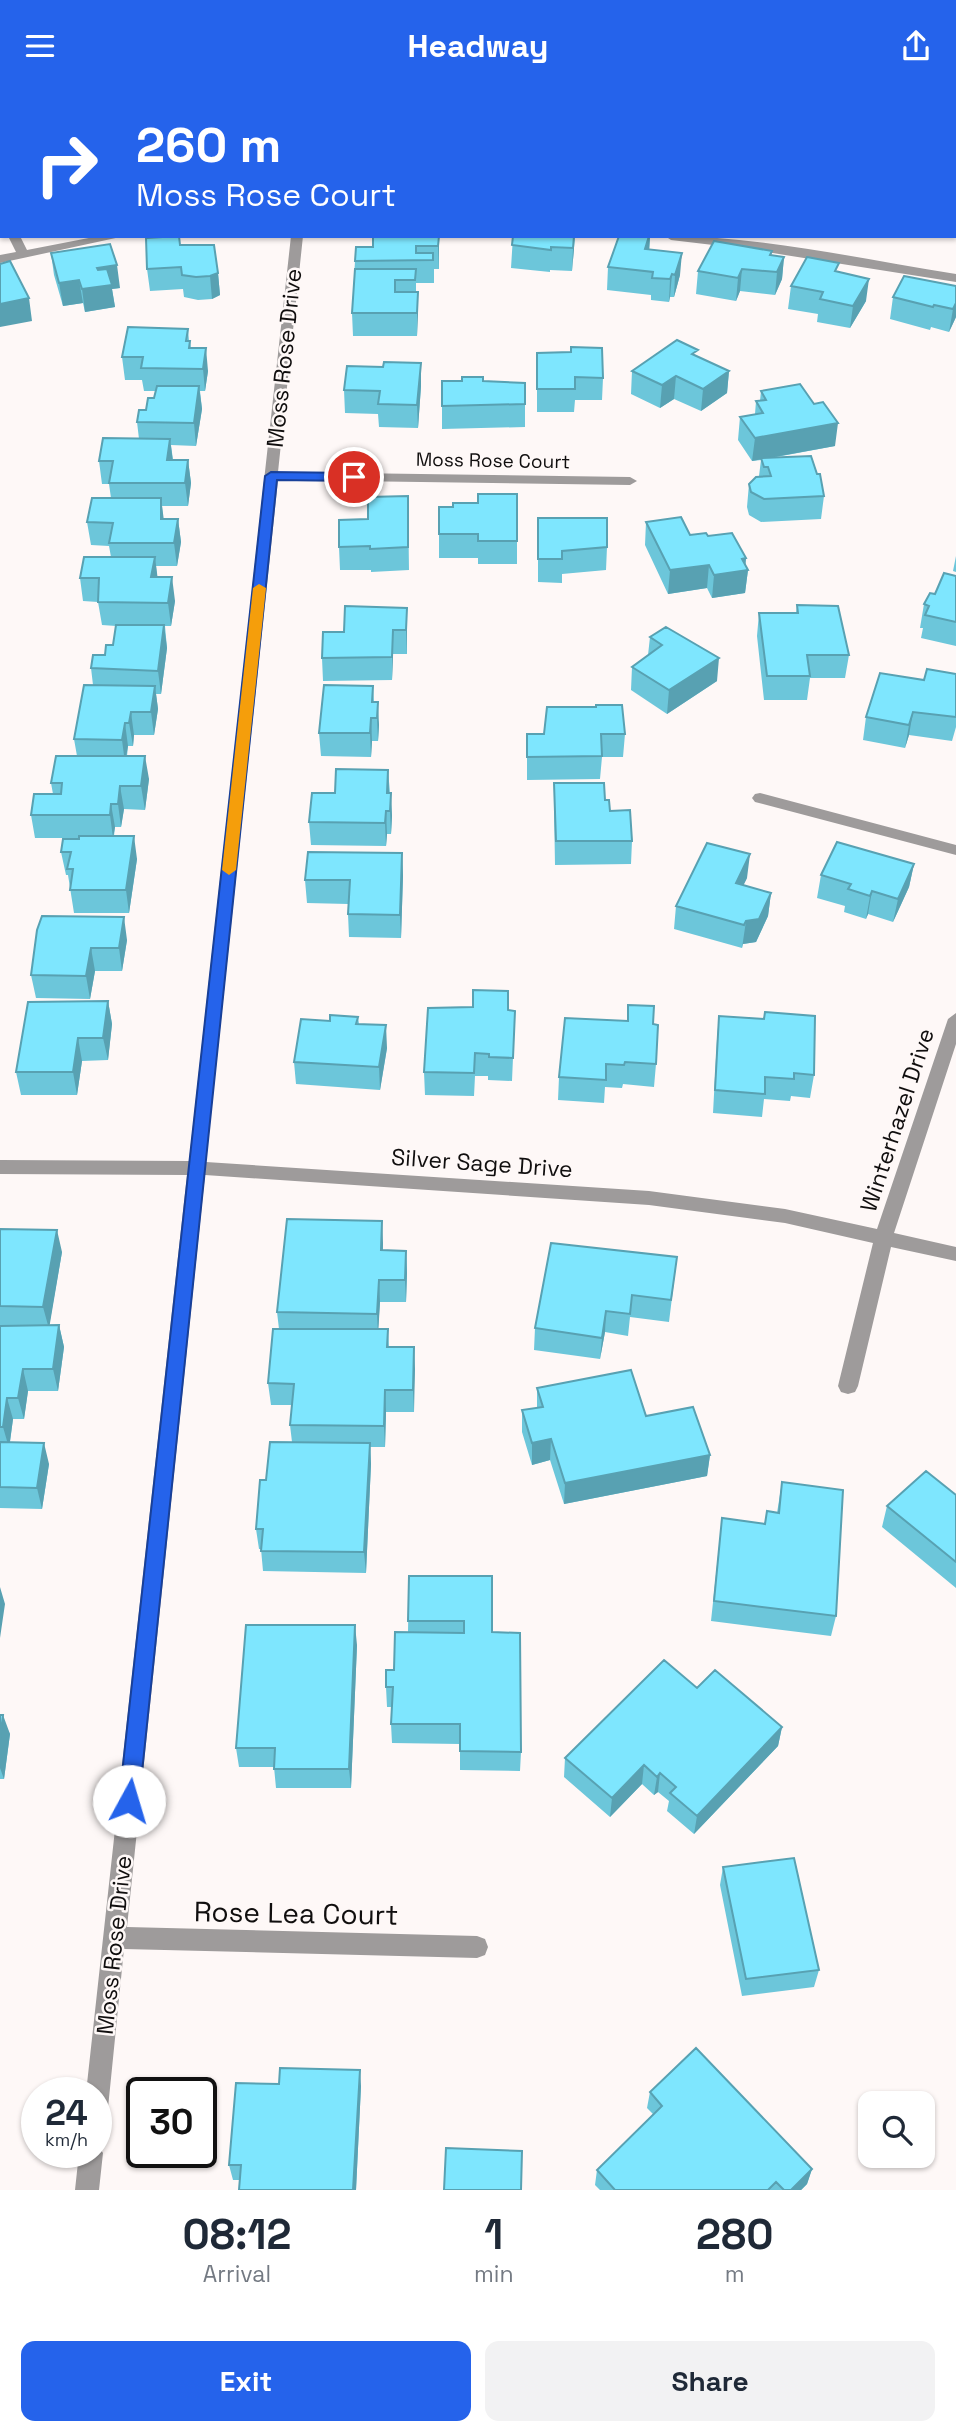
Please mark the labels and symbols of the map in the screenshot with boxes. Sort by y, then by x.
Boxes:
street label: Moss Rose Drive [260,267,308,449]
pin [324,447,384,507]
street label: Moss Rose Court [416,447,570,474]
street label: Winterhazel Drive [853,1024,941,1216]
street label: Silver Sage Drive [390,1142,574,1184]
position arrow [92,1764,166,1838]
street label: Moss Rose Drive [90,1854,138,2036]
street label: Rose Lea Court [193,1893,399,1933]
speed limit sign: 30 [126,2077,217,2168]

